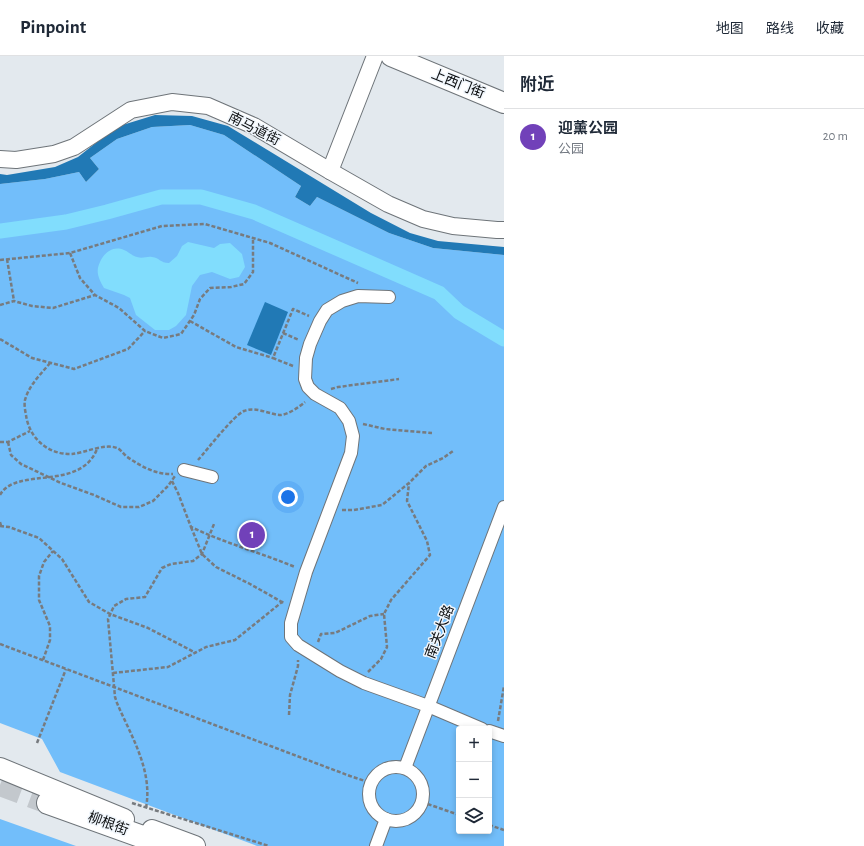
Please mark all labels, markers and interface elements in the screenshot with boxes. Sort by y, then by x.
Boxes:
text: Pinpoint [20,18,86,37]
text: 地图 [716,22,744,36]
text: 路线 [766,22,794,36]
text: 收藏 [816,22,844,36]
street label: 上西门街 [429,66,487,101]
text: 附近 [520,76,554,93]
street label: 南马道街 [226,109,283,148]
text: 迎薰公园 [558,121,618,136]
text: 1 [531,130,535,143]
text: 20 m [823,130,848,143]
text: 公园 [558,143,584,156]
your location [278,487,298,507]
pin: 1 [239,520,265,550]
street label: 南关大路 [422,603,457,661]
map controls [456,726,492,834]
button: + [456,726,492,762]
button: − [456,762,492,798]
button: layers [456,798,492,834]
street label: 柳根街 [86,809,130,838]

